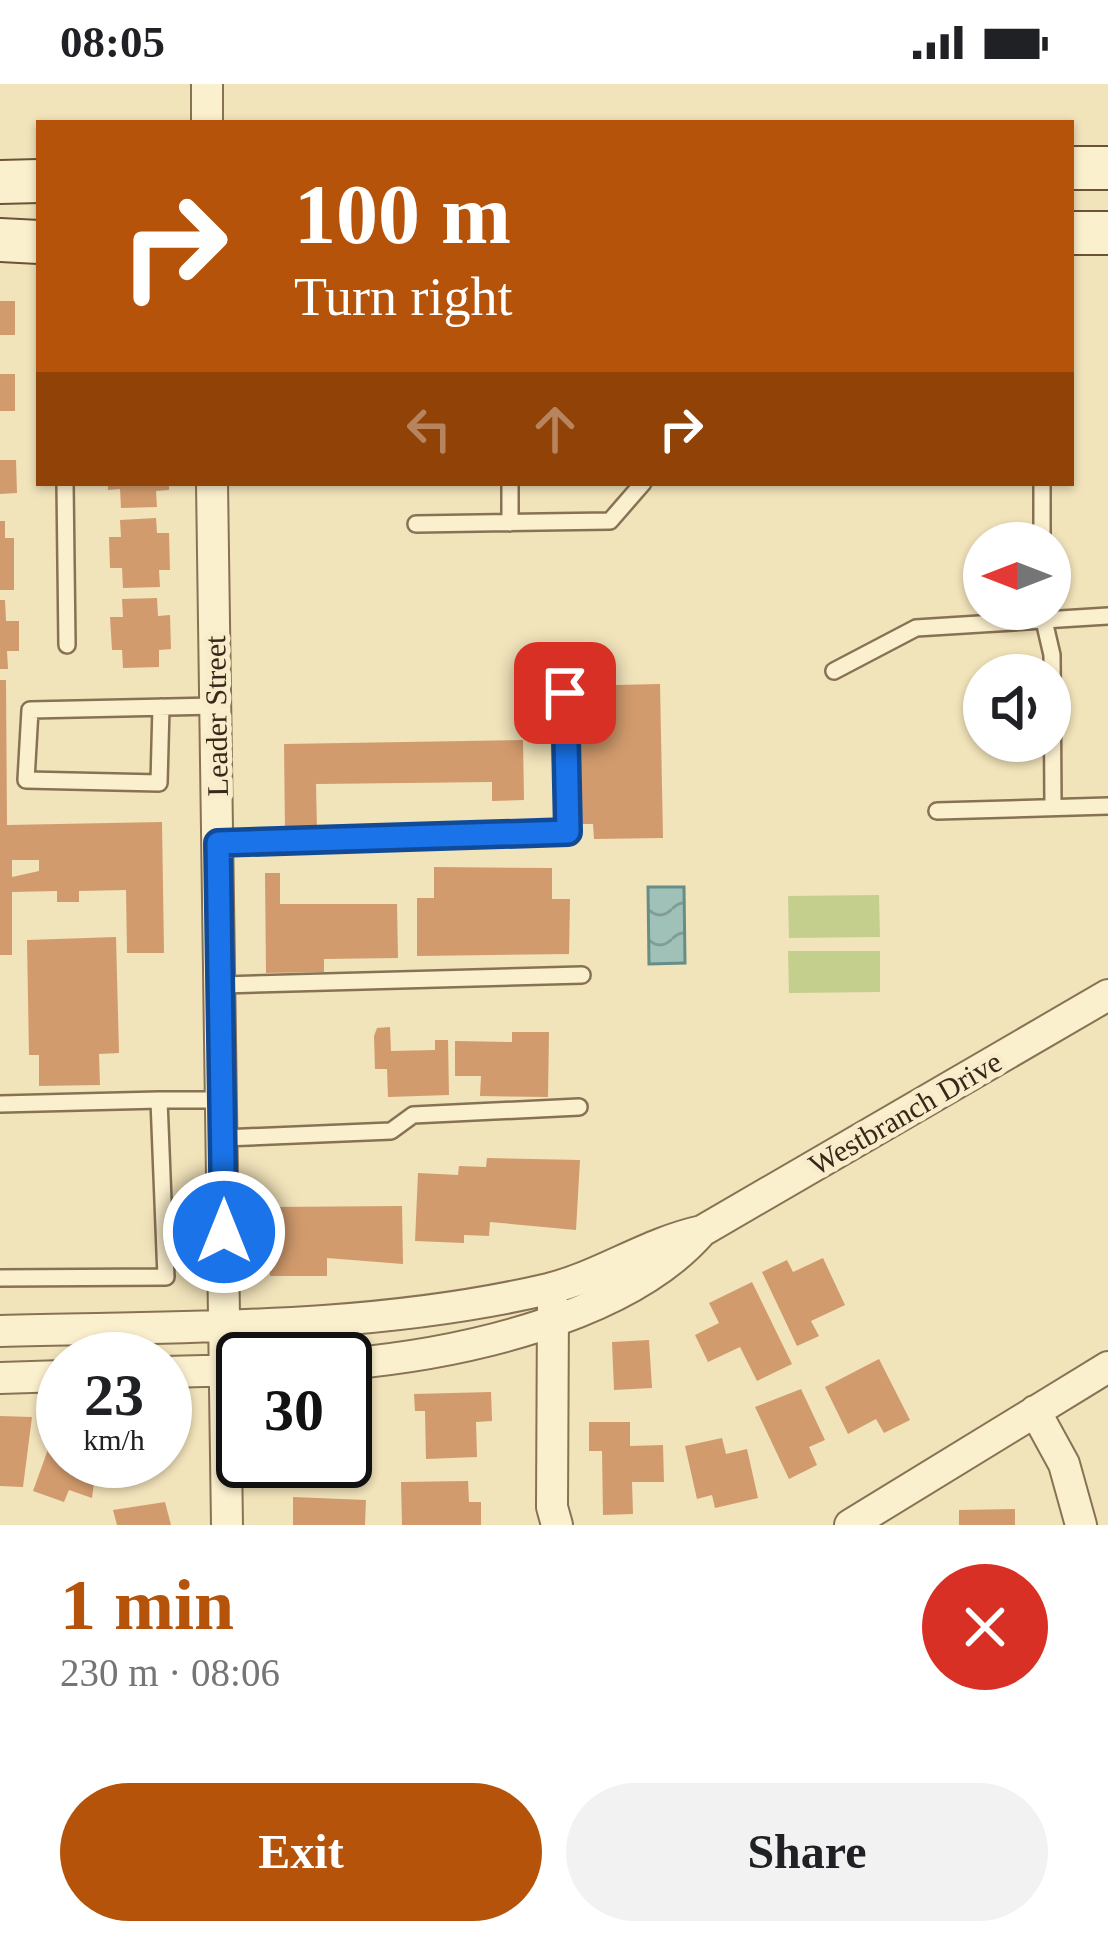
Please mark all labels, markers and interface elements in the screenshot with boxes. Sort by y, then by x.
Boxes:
text: 08:05 [60,17,165,67]
icon: right [96,168,252,324]
text: 100 m [294,168,511,261]
text: Turn right [294,267,513,327]
icon: left [396,396,462,462]
icon: ahead [522,396,588,462]
icon: right [648,396,714,462]
north arrow [963,522,1071,630]
map controls [963,522,1071,762]
street label: Leader Street [198,635,234,797]
pin [514,642,616,744]
button: sound [963,654,1071,762]
icon: arrive [532,660,598,726]
street label: Westbranch Drive [803,1045,1007,1181]
position arrow [161,1169,287,1295]
speed limit sign: 30 [216,1332,372,1488]
text: 23 [84,1362,144,1428]
text: km/h [83,1423,145,1456]
button: close [922,1564,1048,1690]
text: 1 min [60,1565,234,1645]
text: 230 m · 08:06 [60,1651,280,1694]
button: Exit [60,1783,542,1921]
button: Share [566,1783,1048,1921]

